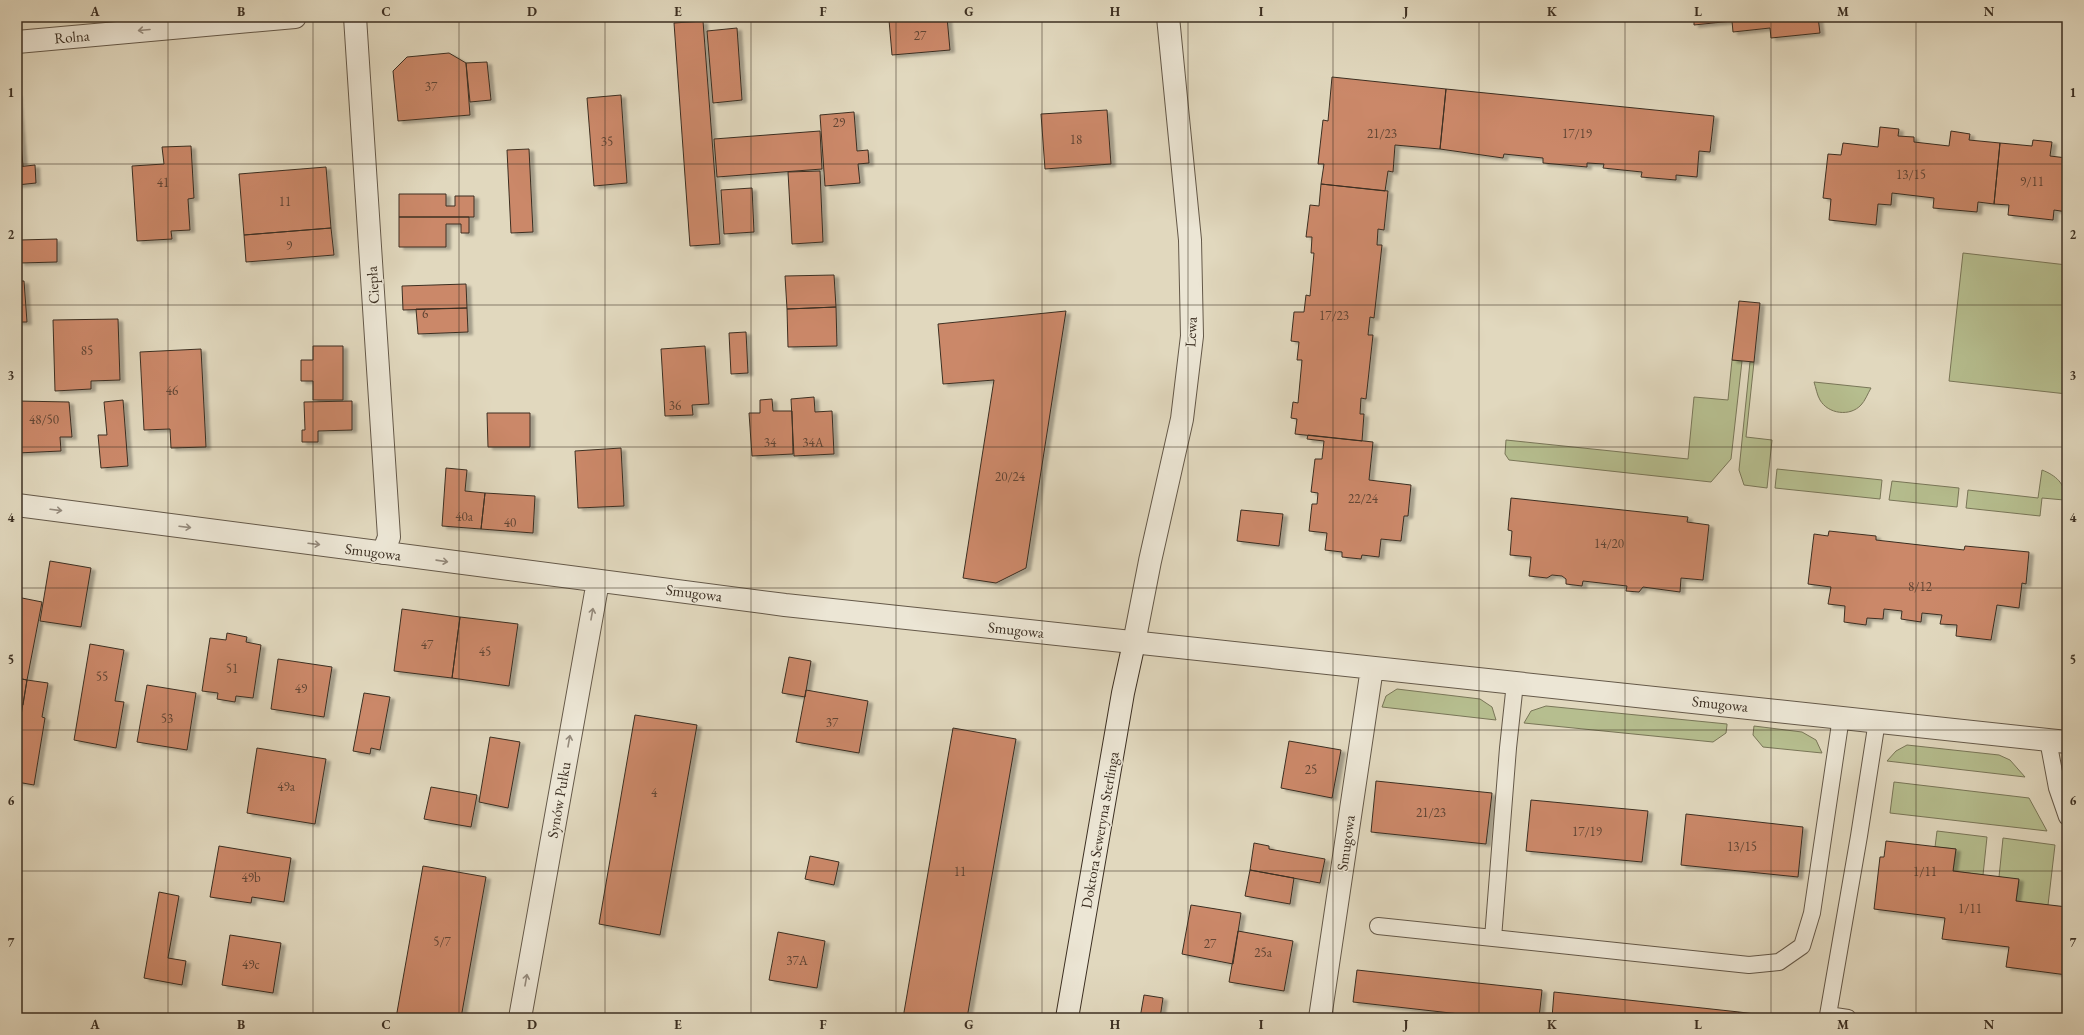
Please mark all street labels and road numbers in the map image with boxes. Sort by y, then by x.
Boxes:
street label: Rolna [53,25,90,48]
street label: Ciepła [362,265,383,305]
street label: Lewa [1180,316,1201,348]
street label: Smugowa [344,539,402,564]
street label: Smugowa [665,580,723,605]
street label: Smugowa [987,617,1045,642]
street label: Smugowa [1691,691,1749,716]
street label: Doktora Seweryna Sterlinga [1076,750,1123,910]
street label: Synów Pułku [542,760,575,840]
street label: Smugowa [1332,814,1359,872]

